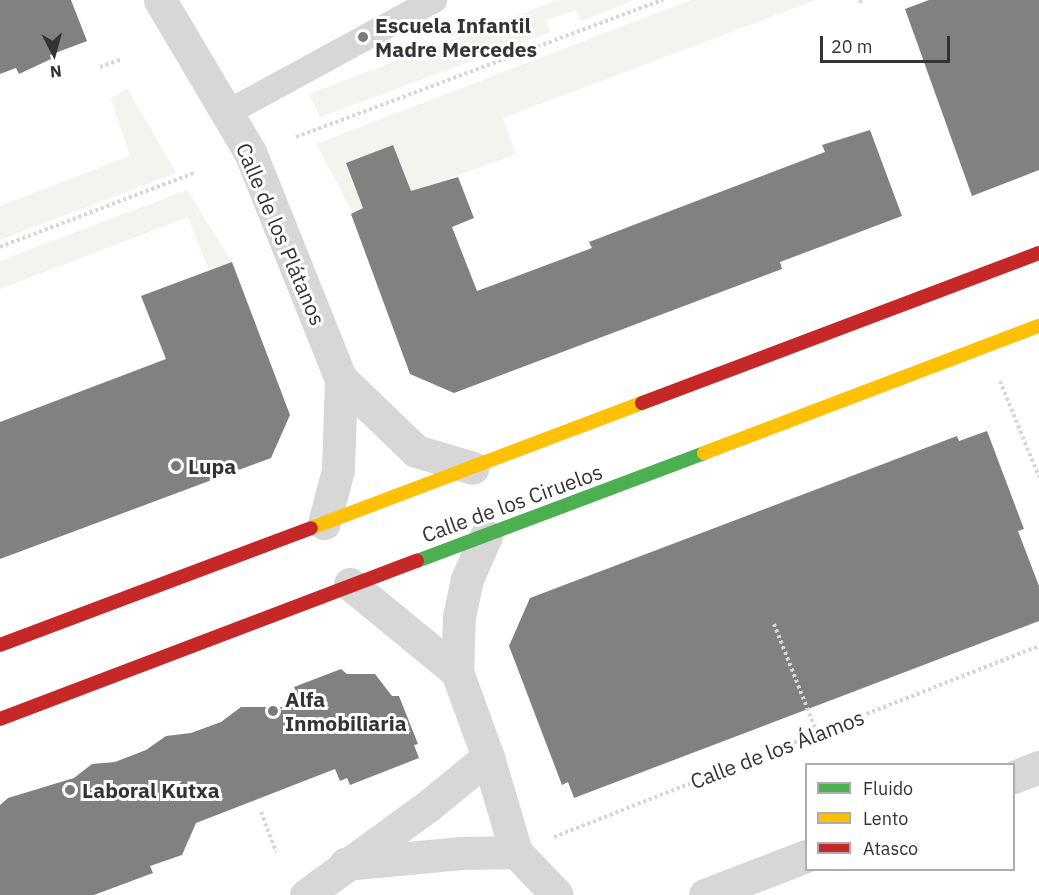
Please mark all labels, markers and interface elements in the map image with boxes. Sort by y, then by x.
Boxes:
place label: Escuela Infantil Madre Mercedes [375,12,537,62]
north arrow [24,24,84,84]
scale bar [823,24,954,62]
marker: Escuela Infantil Madre Mercedes [356,30,370,44]
text: 20 m [831,35,873,58]
text: N [49,61,63,82]
street label: Calle de los Plátanos [231,139,331,329]
place label: Lupa [188,453,236,479]
marker: Lupa [169,459,183,473]
street label: Calle de los Ciruelos [418,459,606,547]
place label: Alfa Inmobiliaria [285,686,407,736]
marker: Alfa Inmobiliaria [266,704,280,718]
street label: Calle de los Álamos [687,704,867,794]
legend [805,763,1015,871]
place label: Laboral Kutxa [82,777,220,803]
text: Fluido [863,777,913,800]
marker: Laboral Kutxa [63,783,77,797]
text: Lento [863,807,908,830]
text: Atasco [863,837,918,860]

